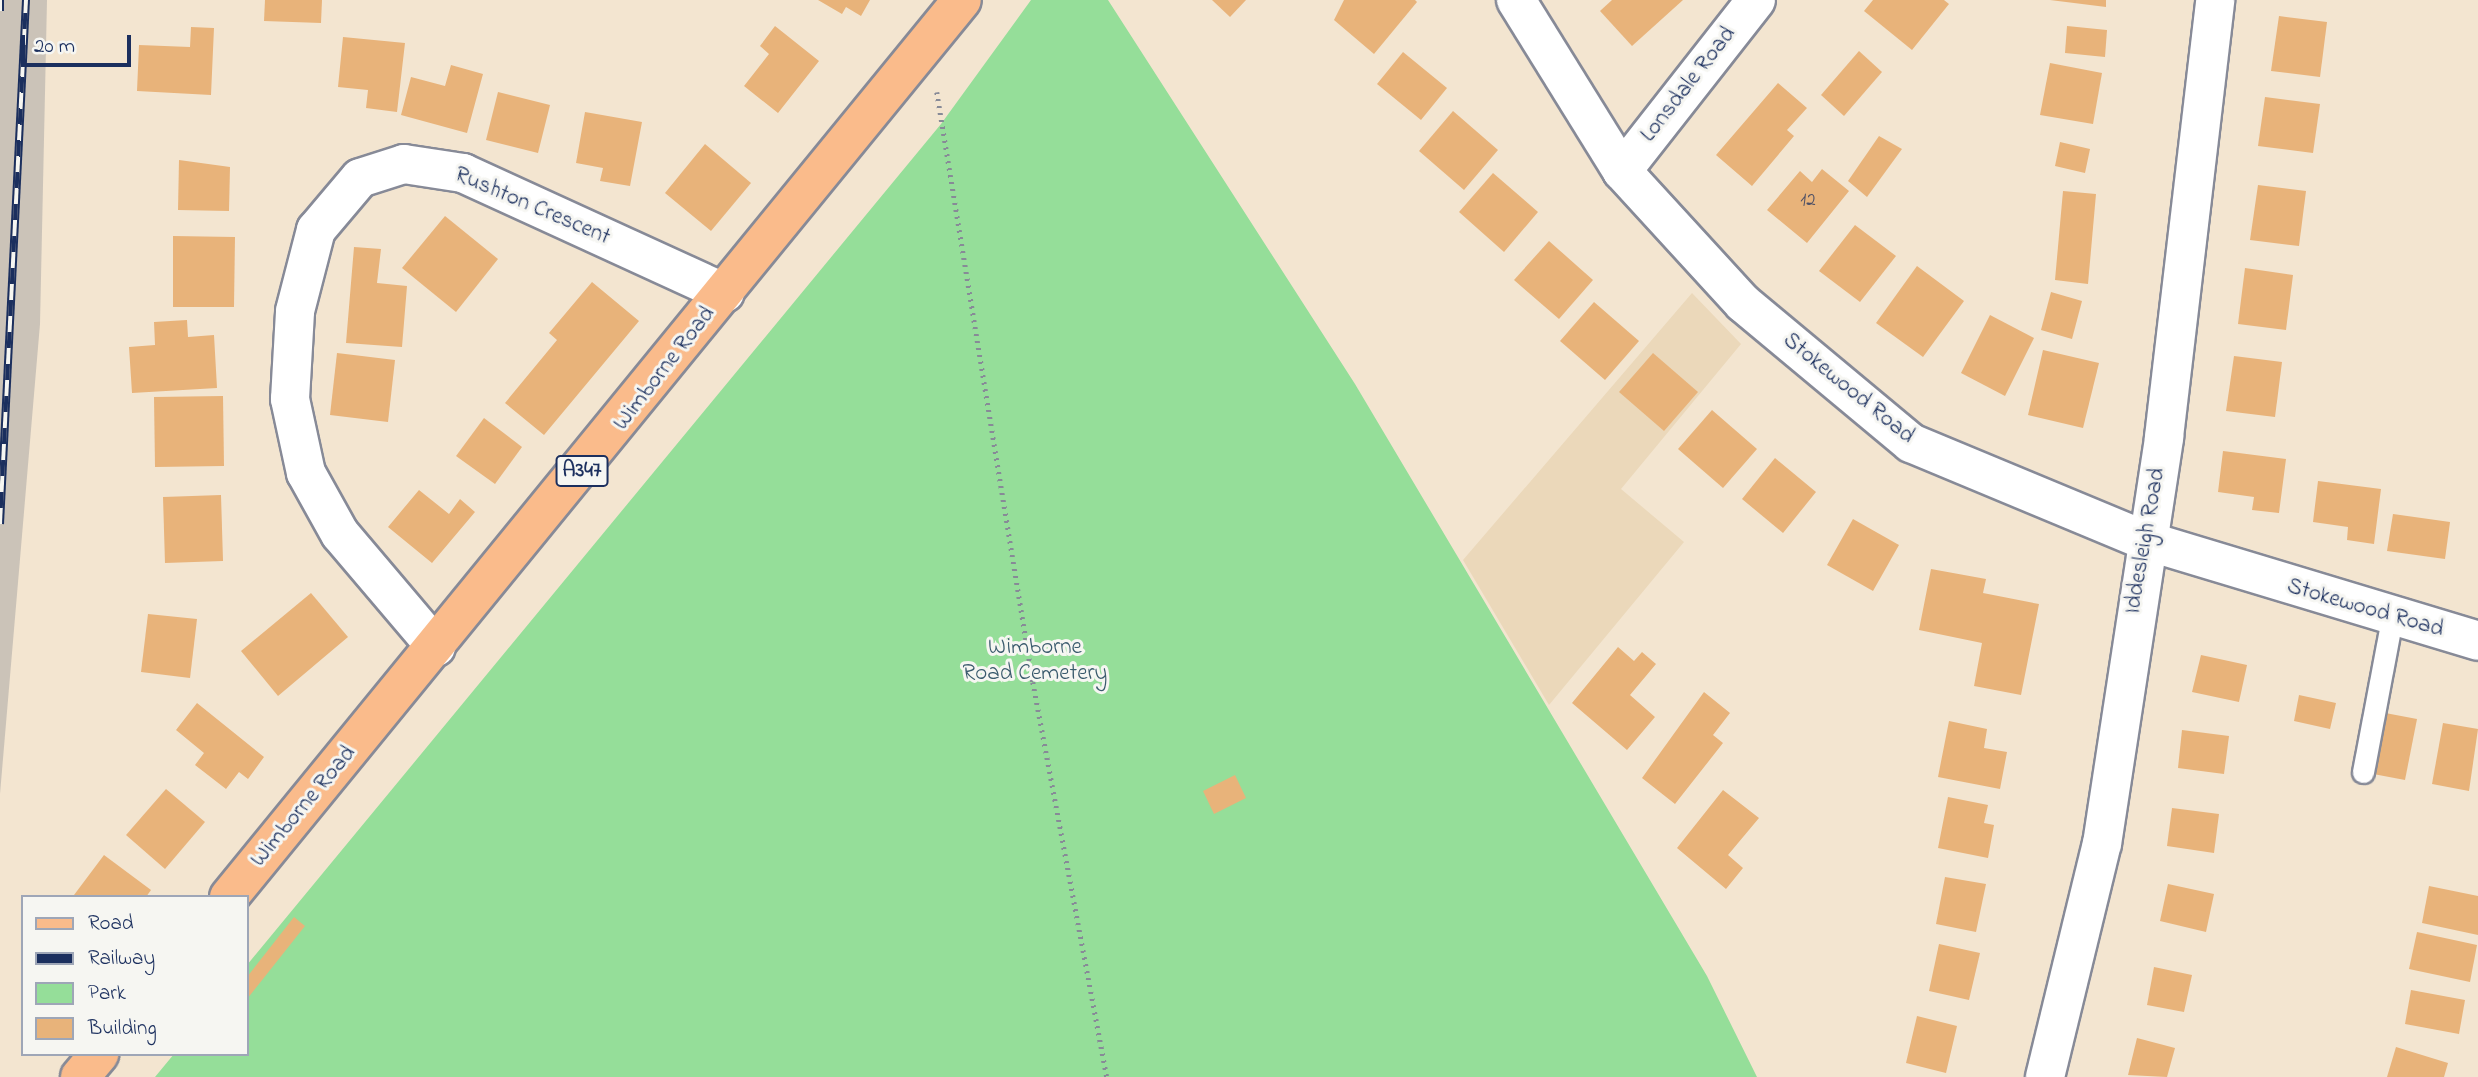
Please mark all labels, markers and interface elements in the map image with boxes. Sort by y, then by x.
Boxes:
scale bar [24,21,135,65]
street label: Lonsdale Road [1635,22,1743,148]
text: 20 m [34,32,75,62]
street label: Rushton Crescent [450,162,614,252]
house number: 12 [1800,190,1816,212]
street label: Wimborne Road [608,302,722,436]
street label: Stokewood Road [1777,327,1919,451]
road number: A347 [554,454,610,489]
street label: Iddesleigh Road [2120,466,2172,616]
street label: Stokewood Road [2284,573,2446,645]
park label: Wimborne Road Cemetery [963,634,1107,688]
street label: Wimborne Road [245,741,363,873]
legend [21,895,248,1056]
text: Road [88,909,134,939]
text: Railway [88,944,155,974]
text: Park [88,979,126,1009]
text: Building [88,1014,157,1044]

